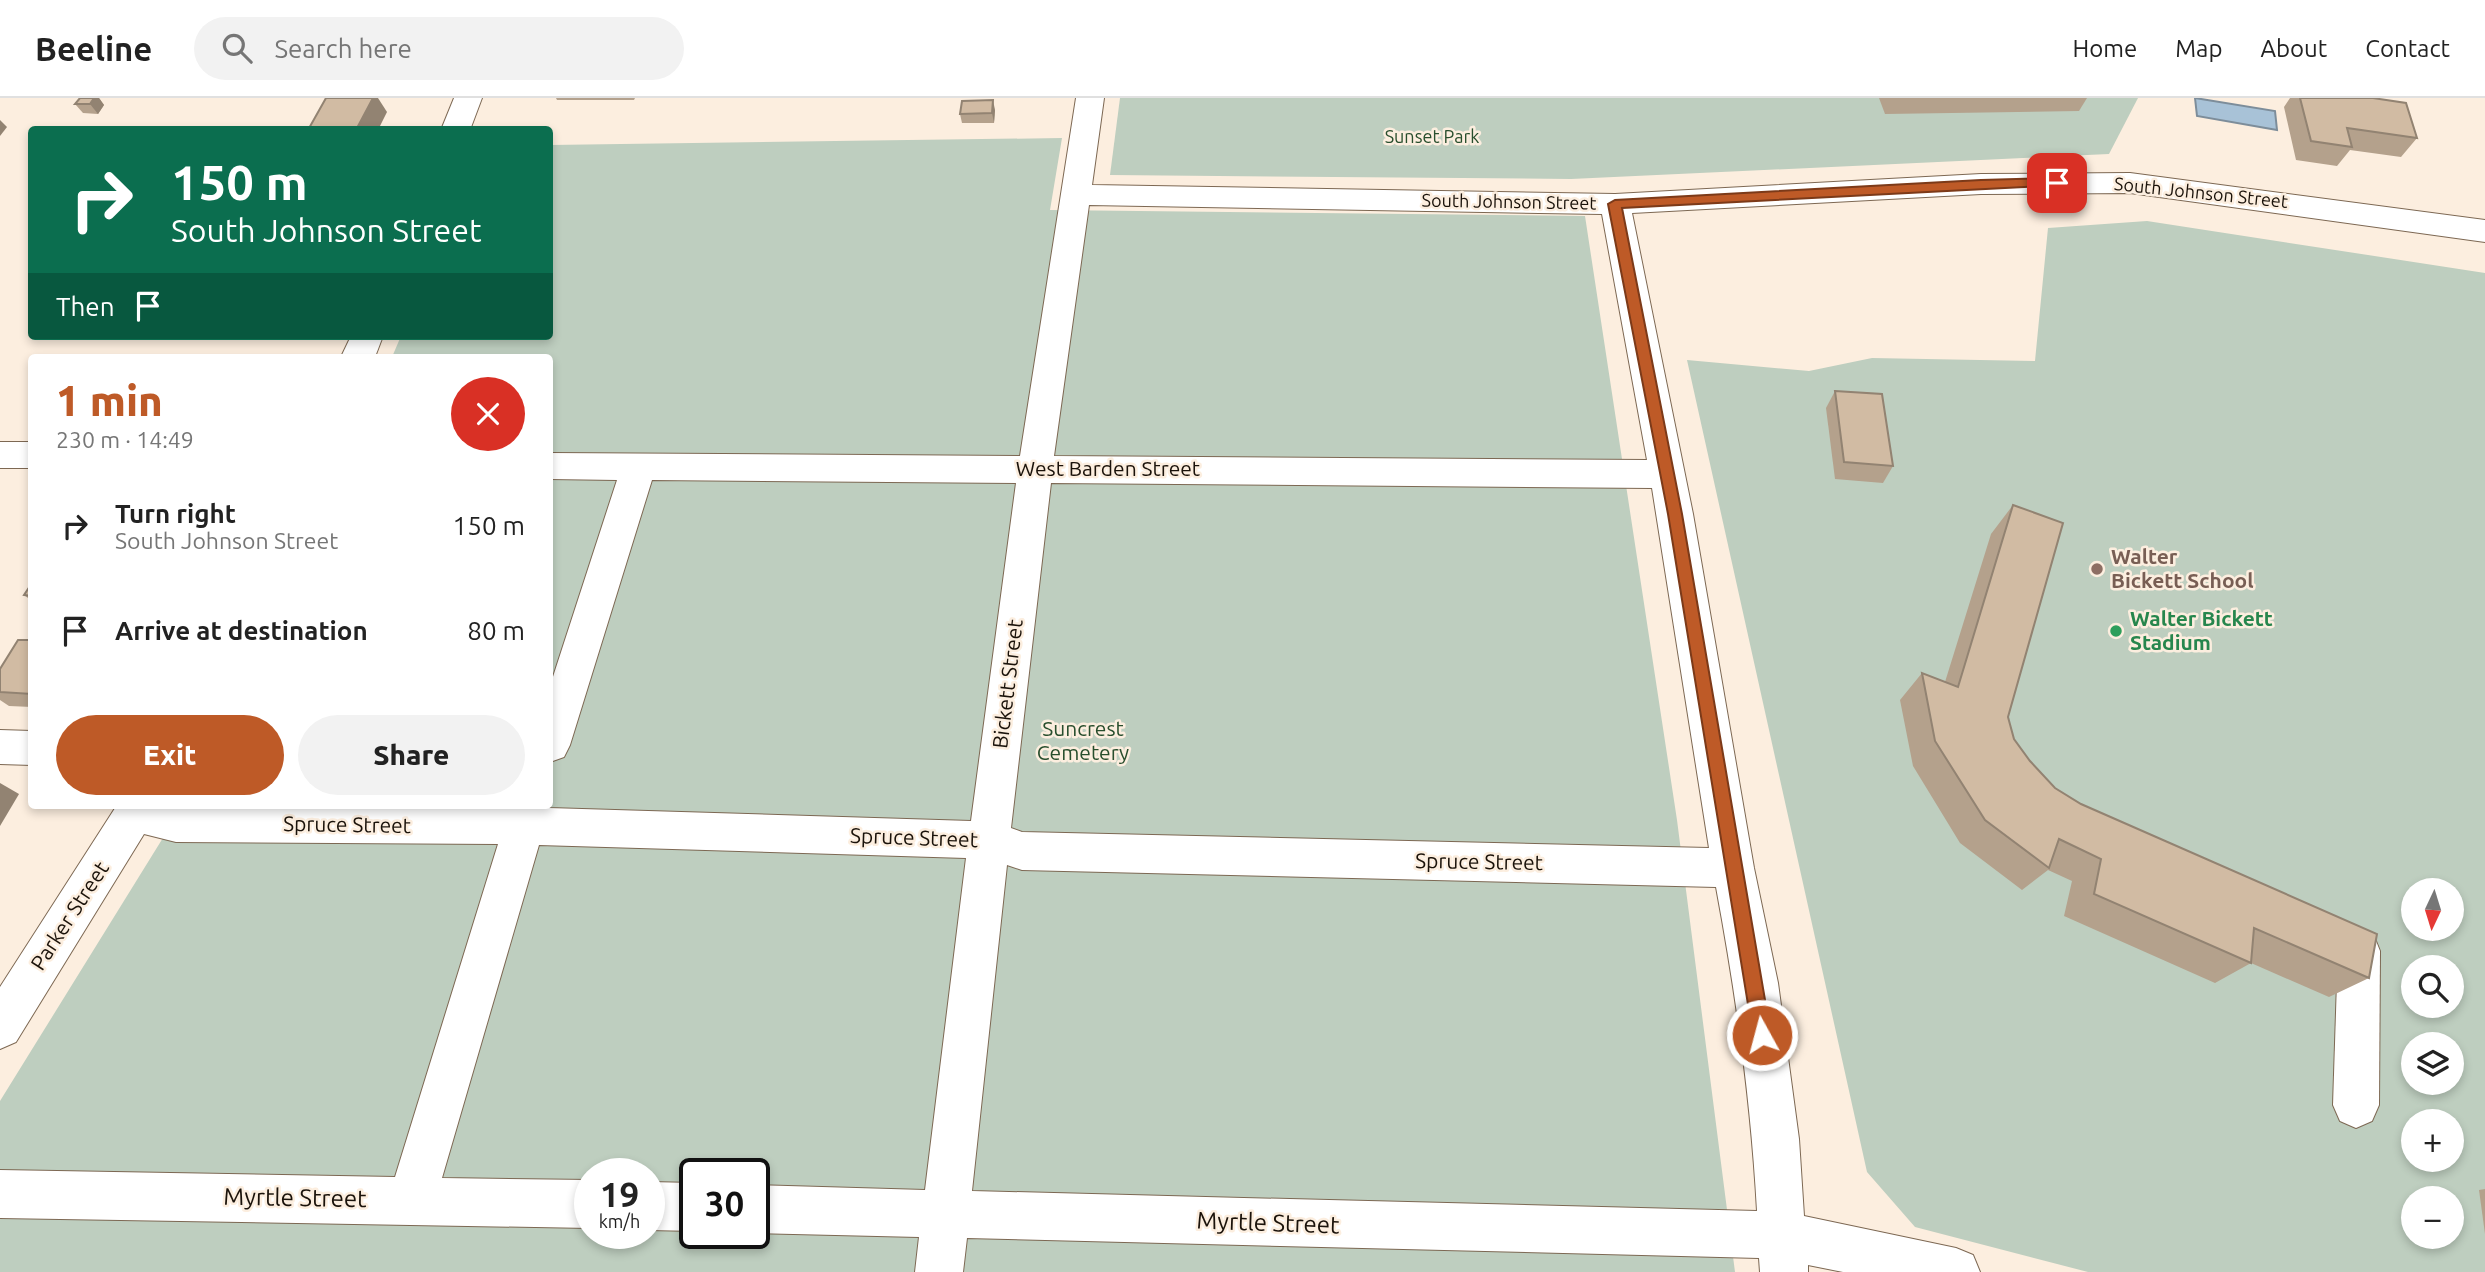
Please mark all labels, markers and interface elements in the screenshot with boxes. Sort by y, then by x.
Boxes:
search box [194,17,684,80]
icon: search [218,29,256,67]
text: Beeline [35,30,152,67]
text: Search here [274,34,412,63]
text: Home [2072,35,2137,62]
text: Map [2175,35,2222,62]
text: About [2260,35,2327,62]
text: Contact [2365,35,2450,62]
park label: Sunset Park [1385,126,1479,146]
pin [2027,153,2087,213]
icon: right [56,154,147,245]
text: 150 m [171,154,308,209]
icon: arrive [2038,164,2076,202]
street label: South Johnson Street [2113,173,2289,211]
street label: South Johnson Street [1422,189,1597,213]
text: South Johnson Street [171,212,482,248]
icon: arrive [129,287,167,325]
text: Then [56,292,115,321]
text: 1 min [56,377,163,424]
button: close [451,377,525,451]
text: 230 m · 14:49 [56,427,194,452]
street label: West Barden Street [1016,456,1200,480]
text: Turn right [115,499,236,528]
icon: right [56,507,94,545]
text: 150 m [453,511,525,540]
text: South Johnson Street [115,528,338,553]
place label: Walter Bickett School [2111,544,2254,592]
marker: Walter Bickett School [2089,561,2105,577]
place label: Walter Bickett Stadium [2130,606,2273,654]
icon: arrive [56,612,94,650]
text: Arrive at destination [115,616,368,645]
text: 80 m [467,616,525,645]
street label: Bickett Street [987,618,1027,750]
marker: Walter Bickett Stadium [2108,623,2124,639]
button: Exit [56,715,284,795]
button: Share [298,715,525,795]
park label: Suncrest Cemetery [1037,716,1129,764]
street label: Spruce Street [283,811,411,837]
street label: Spruce Street [850,823,978,851]
street label: Spruce Street [1415,848,1543,874]
street label: Parker Street [25,857,113,974]
north arrow [2401,878,2464,942]
map controls [2401,878,2464,1249]
button: search [2401,955,2464,1018]
position arrow [1725,998,1799,1072]
button: layers [2401,1032,2464,1095]
button: + [2401,1109,2464,1172]
speed limit sign: 30 [679,1158,770,1249]
text: 19 [600,1174,639,1214]
street label: Myrtle Street [223,1183,367,1212]
button: − [2401,1186,2464,1249]
street label: Myrtle Street [1196,1207,1341,1239]
text: km/h [599,1211,640,1231]

